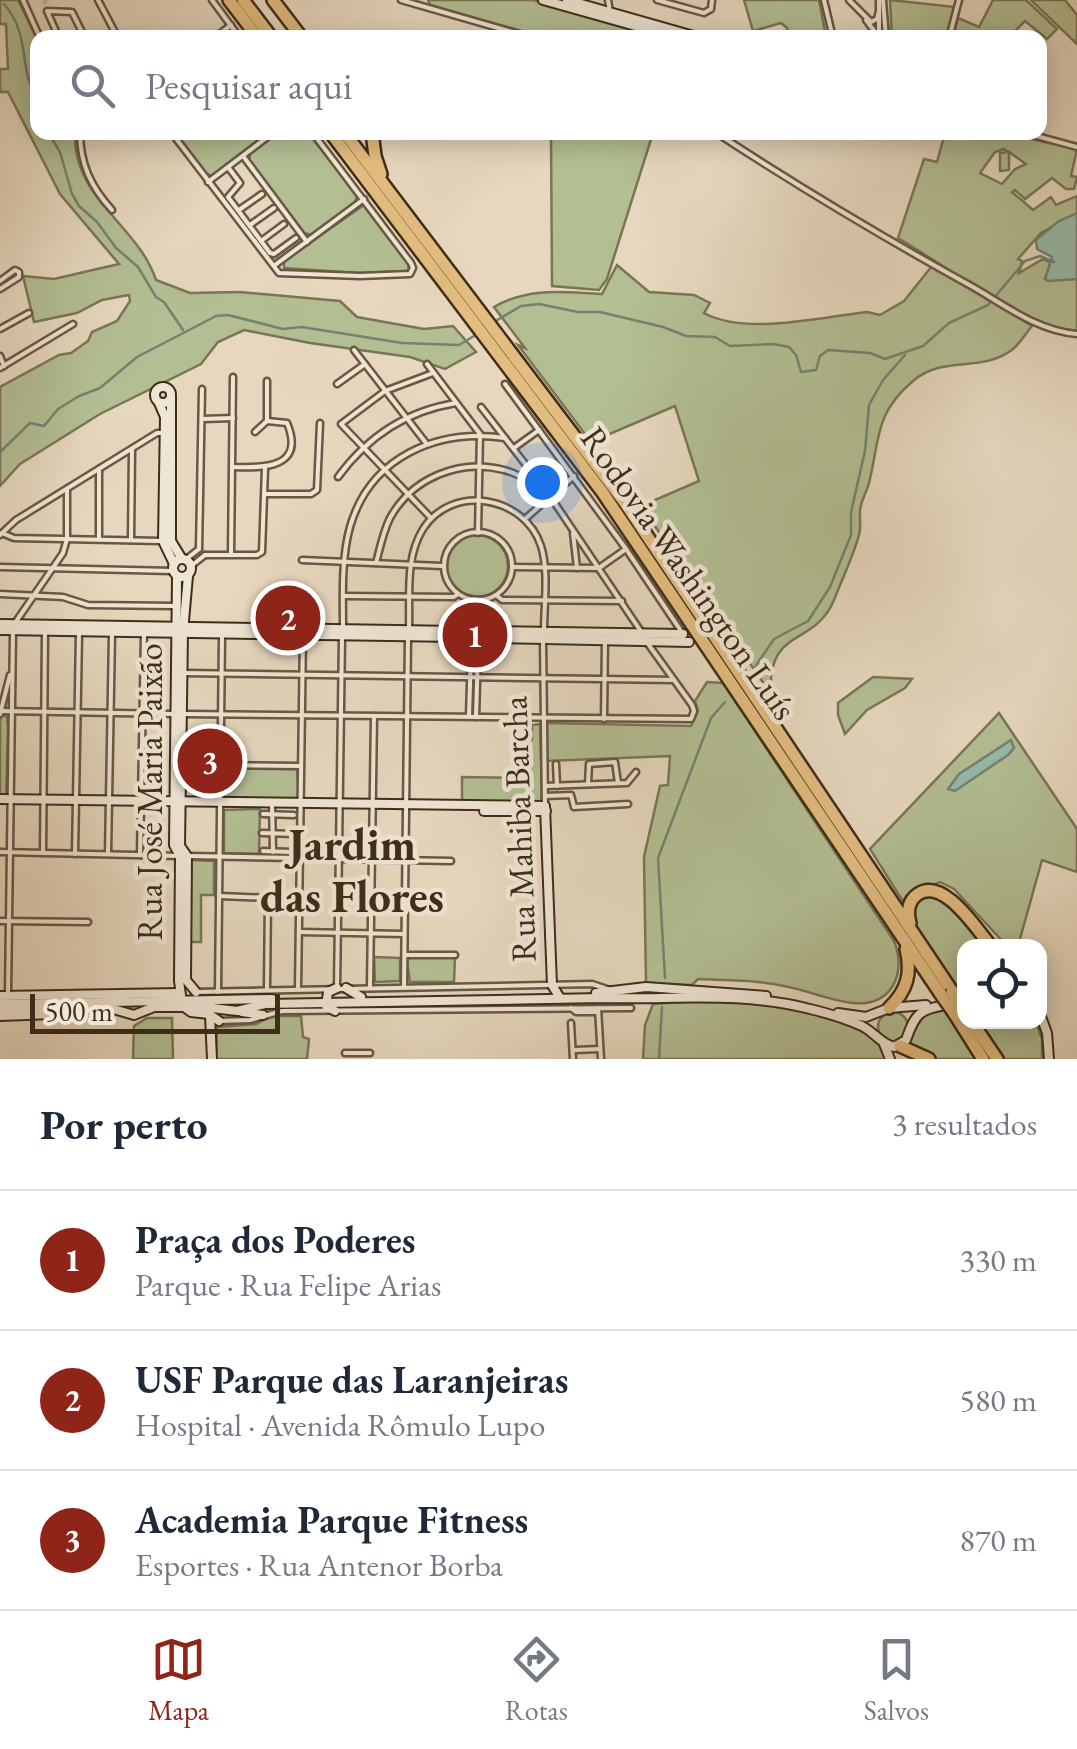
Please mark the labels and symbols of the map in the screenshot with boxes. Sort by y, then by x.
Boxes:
street label: Rodovia Washington Luís [571,417,808,728]
your location [517,457,568,508]
pin: 2 [256,580,320,656]
pin: 1 [442,598,508,672]
street label: Rua José Maria Paixão [127,643,172,941]
street label: Rua Mahiba Barcha [491,695,546,963]
pin: 3 [178,724,242,798]
district label: Jardim das Flores [260,815,444,925]
scale bar [30,989,280,1034]

